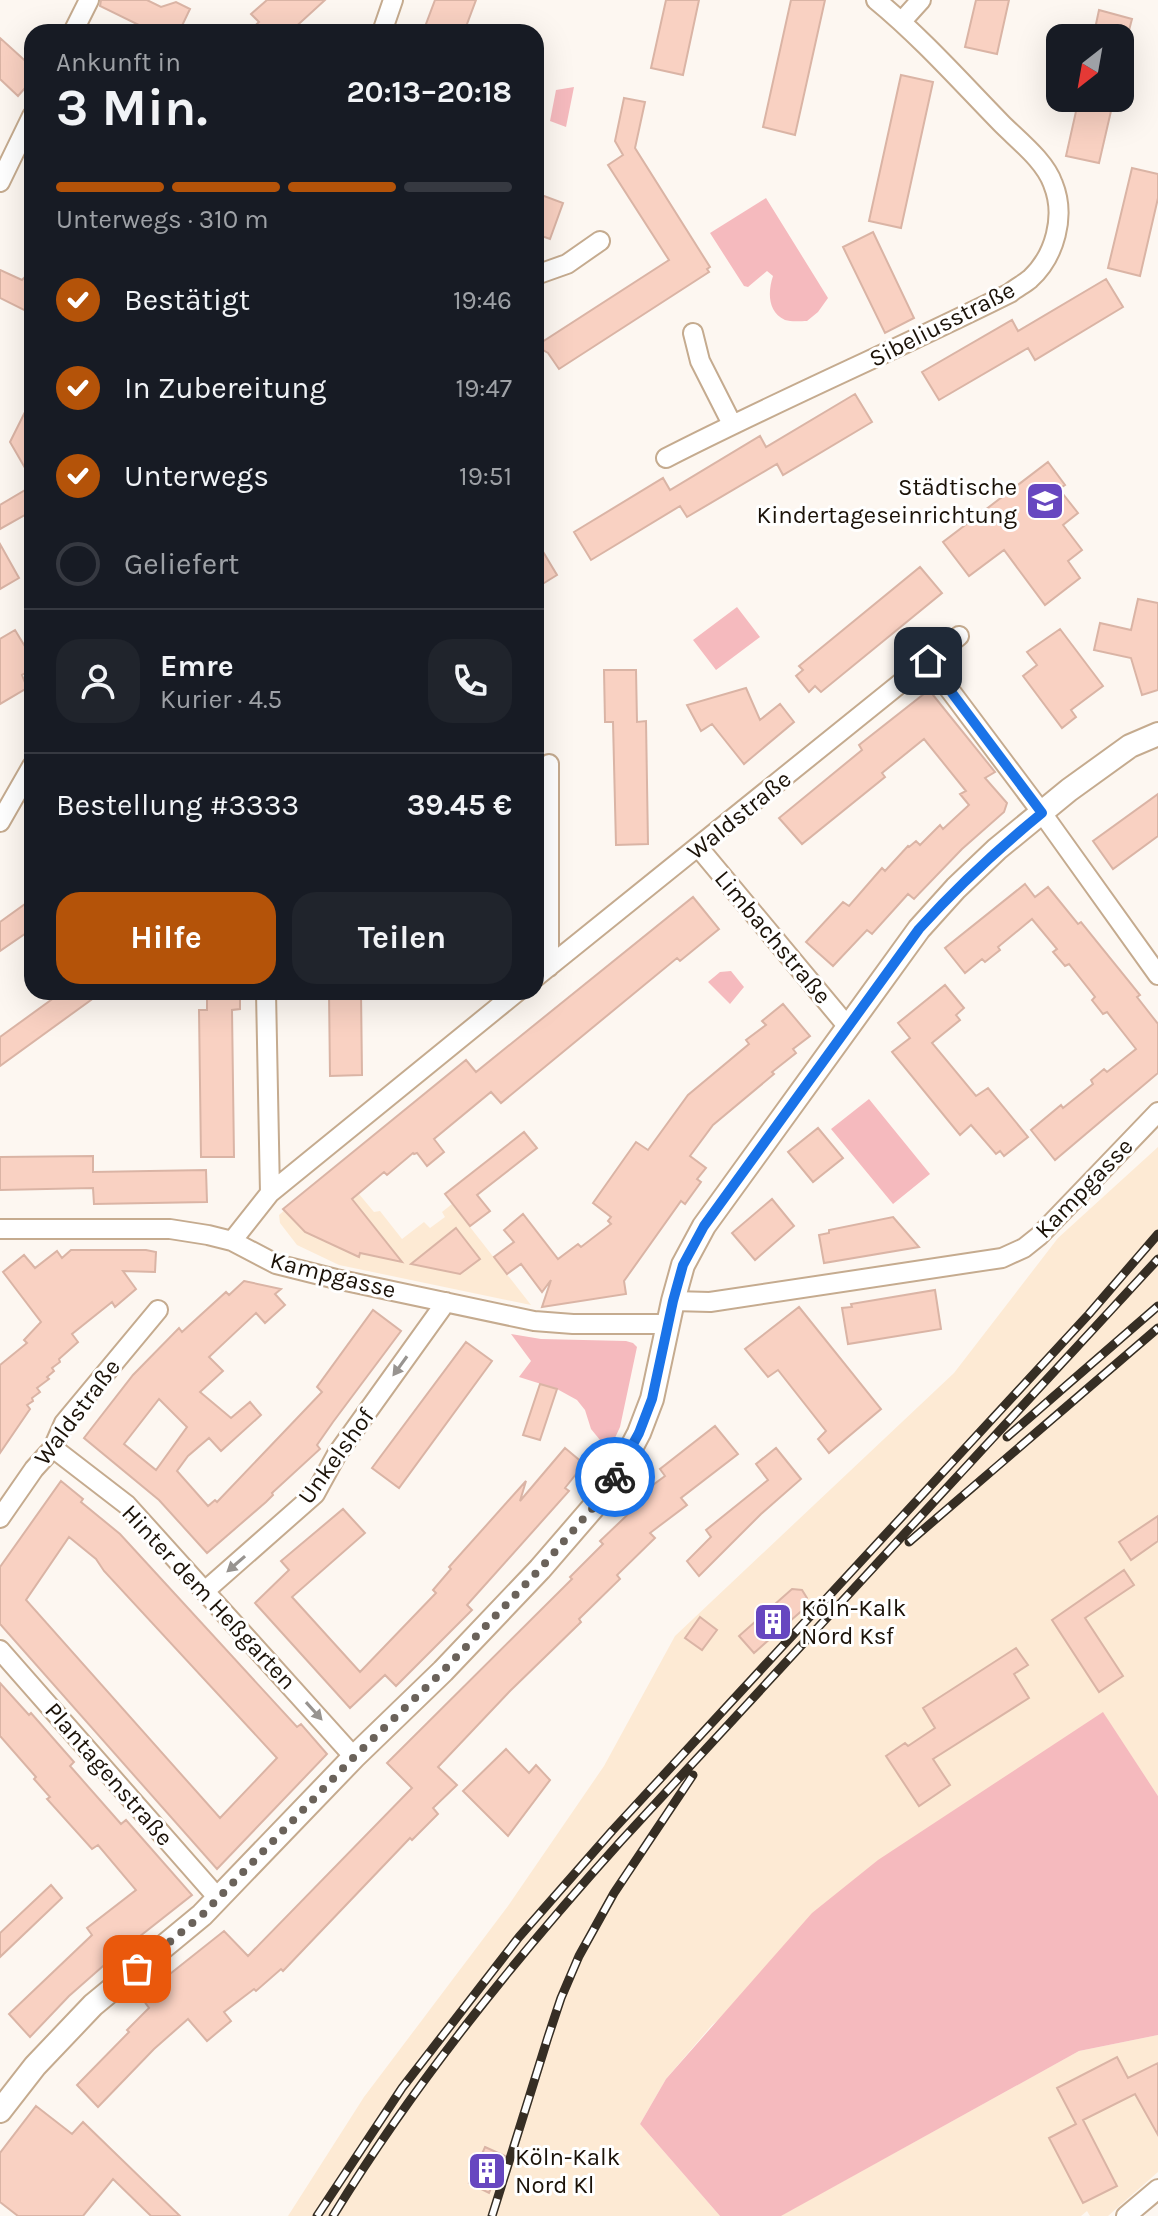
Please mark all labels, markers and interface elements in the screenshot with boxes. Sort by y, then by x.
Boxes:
north arrow [1046,24,1134,112]
map controls [1046,24,1134,112]
text: Ankunft in [56,47,181,78]
text: 20:13–20:18 [346,74,512,110]
text: 3 Min. [56,77,208,138]
text: Unterwegs · 310 m [56,204,269,235]
street label: Sibeliusstraße [864,275,1020,373]
icon: check [56,278,100,322]
text: Bestätigt [124,282,250,318]
text: 19:46 [453,285,512,316]
icon: check [56,366,100,410]
text: In Zubereitung [124,370,326,406]
text: 19:47 [456,373,512,404]
icon: check [56,454,100,498]
text: Unterwegs [124,458,269,494]
text: 19:51 [459,461,512,492]
place label: Städtische Kindertageseinrichtung [757,473,1017,529]
school or university icon: Städtische Kindertageseinrichtung [1024,480,1066,522]
text: Geliefert [124,546,239,582]
pin [894,627,962,695]
button: person [56,639,140,723]
button: phone [428,639,512,723]
icon: home [906,639,950,683]
text: Emre [160,648,234,684]
text: Kurier · 4.5 [160,684,282,715]
street label: Waldstraße [681,765,797,865]
text: Bestellung #3333 [56,787,299,823]
text: 39.45 € [407,787,512,823]
street label: Limbachstraße [709,865,837,1009]
button: Hilfe [56,892,276,984]
button: Teilen [292,892,512,984]
street label: Kampgasse [1029,1132,1139,1244]
street label: Kampgasse [267,1246,399,1304]
street label: Waldstraße [28,1353,126,1471]
one-way arrow [393,1355,409,1376]
street label: Unkelshof [292,1402,380,1509]
courier [575,1437,655,1517]
icon: bike [593,1455,637,1499]
street label: Hinter dem Heßgarten [116,1499,302,1695]
one-way arrow [226,1555,246,1572]
place label: Köln-Kalk Nord Ksf [801,1594,906,1650]
building icon: Köln-Kalk Nord Ksf [752,1601,794,1643]
street label: Plantagenstraße [39,1697,179,1851]
one-way arrow [304,1702,322,1721]
pin [103,1935,171,2003]
icon: bag [115,1947,159,1991]
place label: Köln-Kalk Nord Kl [515,2143,620,2199]
building icon: Köln-Kalk Nord Kl [466,2150,508,2192]

